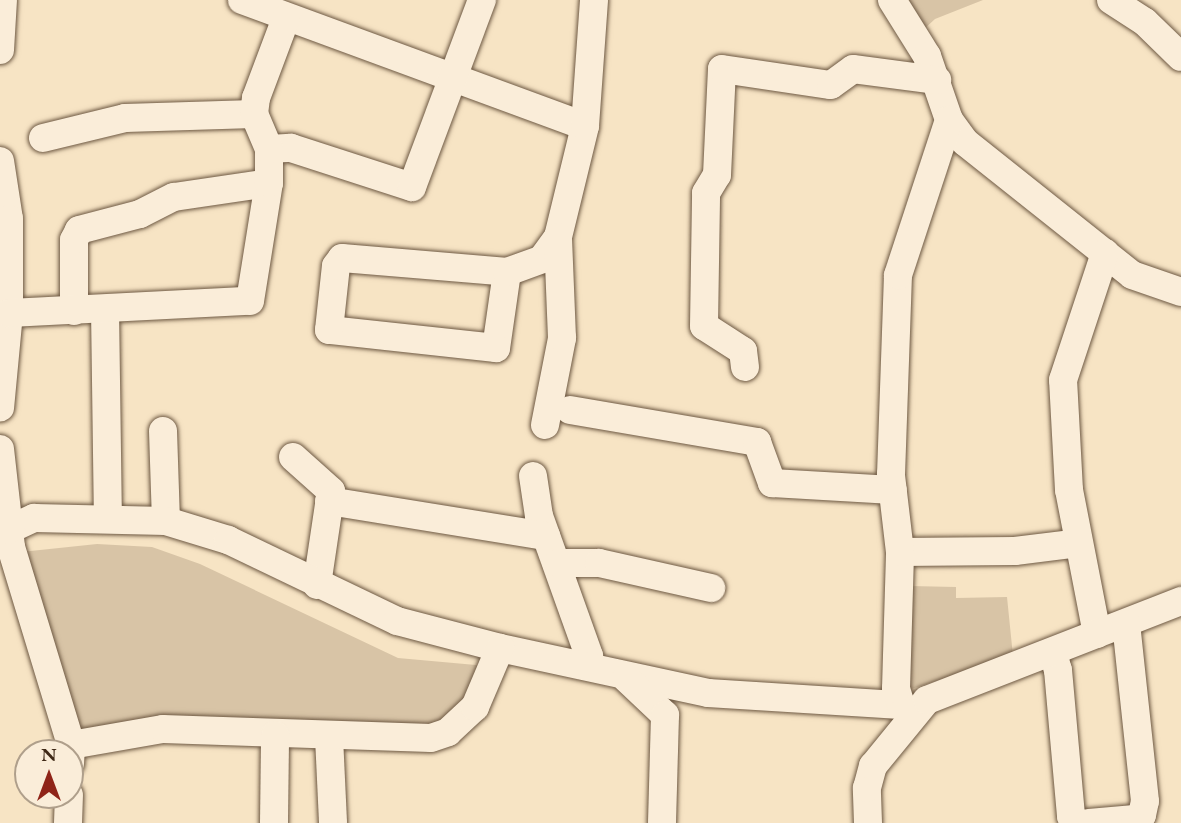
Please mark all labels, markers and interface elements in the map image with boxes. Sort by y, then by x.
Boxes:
north arrow [14,739,84,809]
text: N [41,742,57,767]

